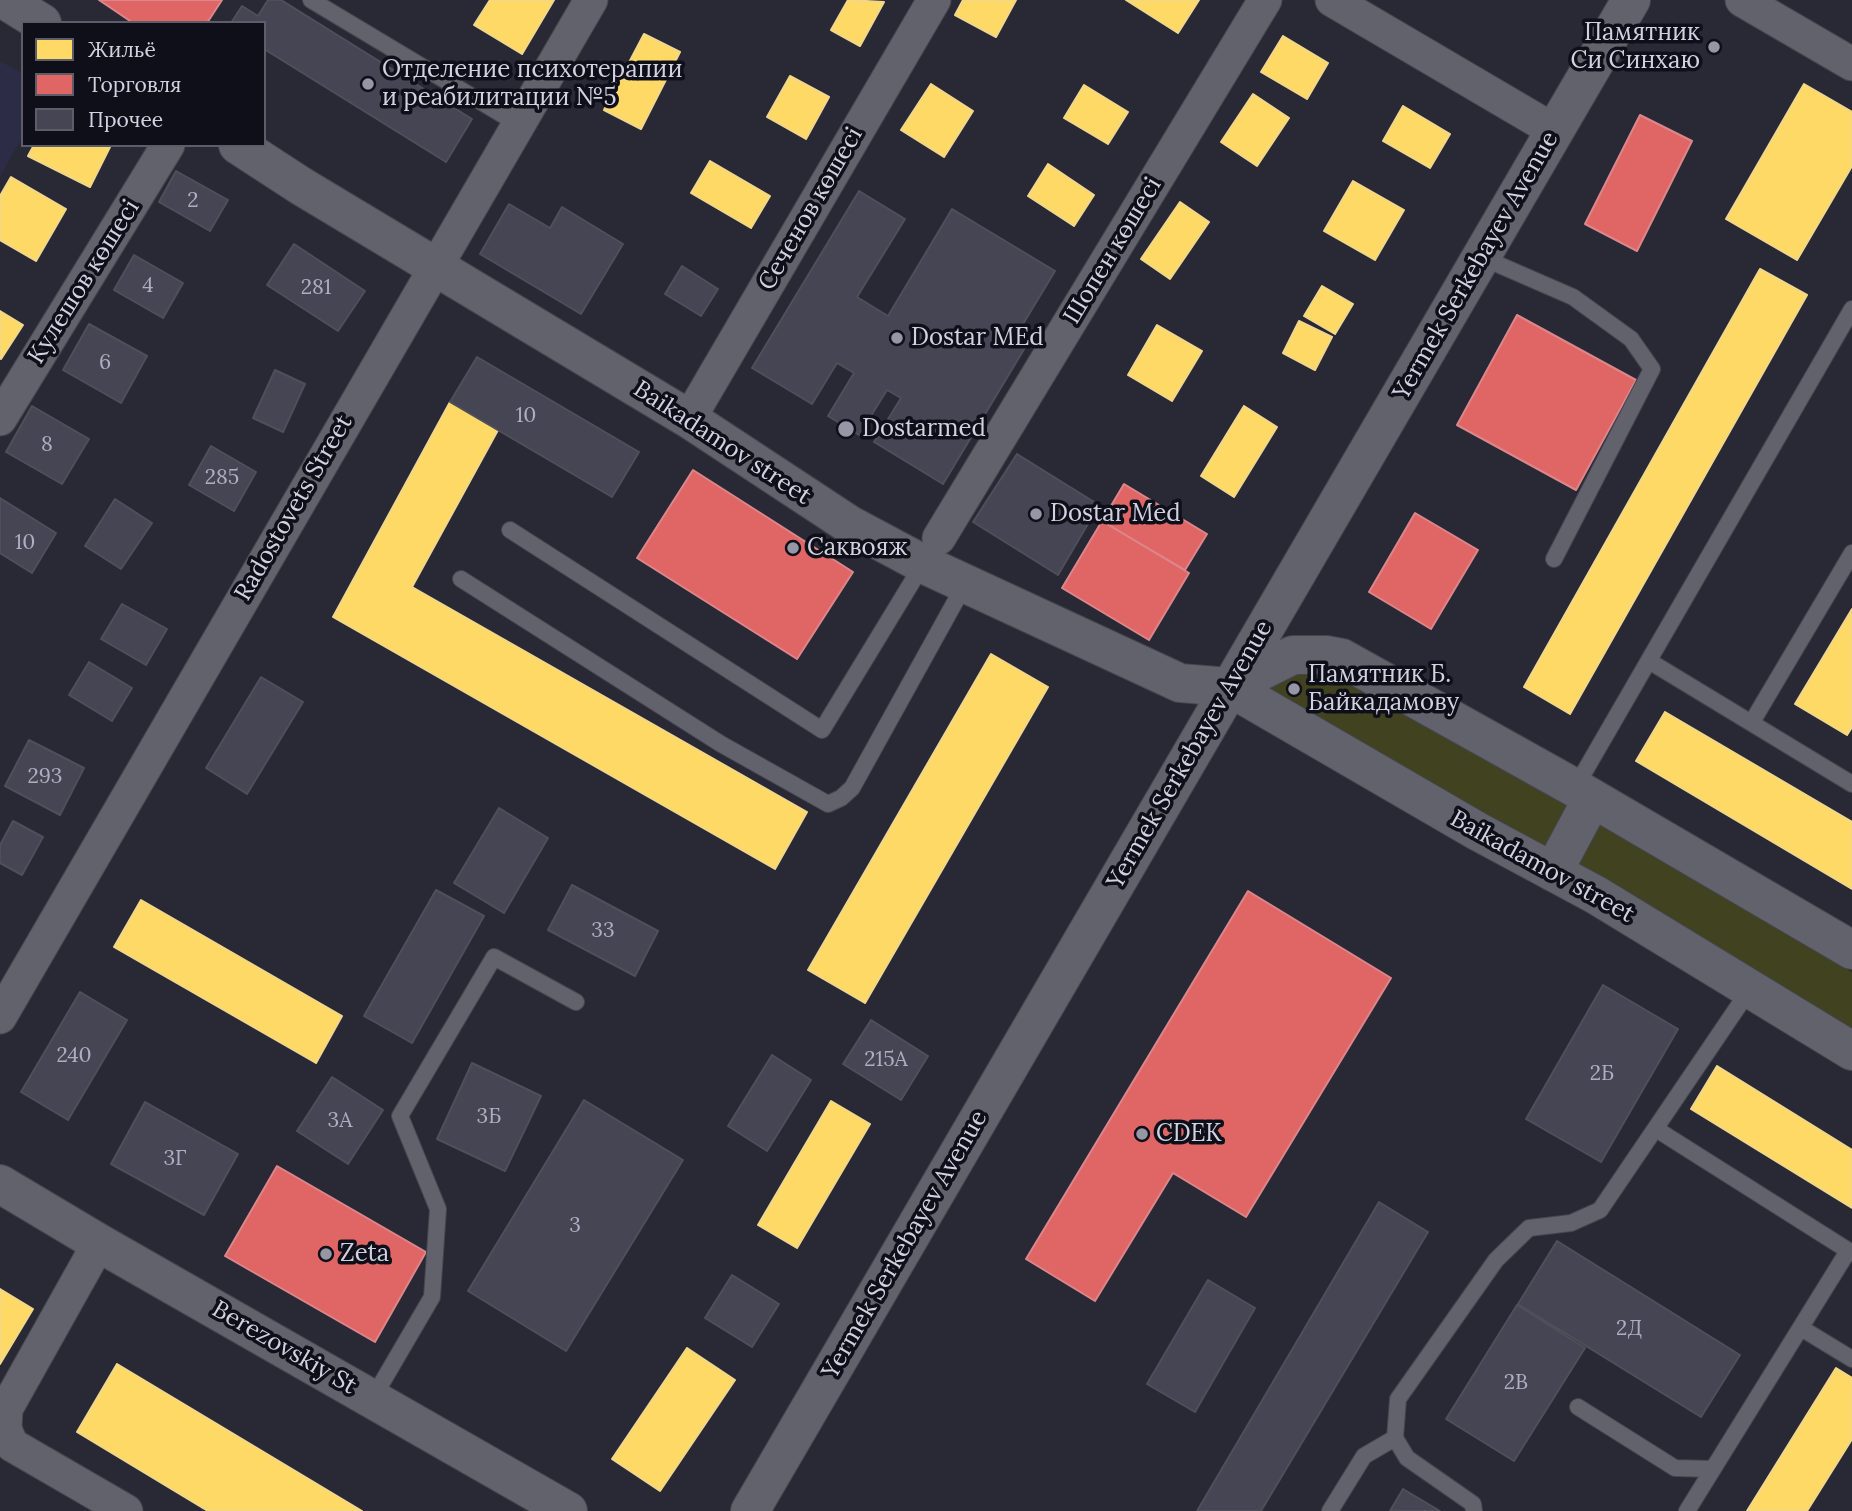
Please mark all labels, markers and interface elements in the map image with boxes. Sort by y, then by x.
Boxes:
place label: Памятник Си Синхаю [1570,19,1700,75]
legend [21,21,266,147]
text: Жильё [88,36,156,63]
marker: Памятник Си Синхаю [1706,39,1722,55]
place label: Отделение психотерапии и реабилитации №5 [382,56,682,112]
text: Торговля [88,71,182,98]
marker: Отделение психотерапии и реабилитации №5 [360,76,376,92]
text: Прочее [88,106,163,133]
street label: Сеченов көшесі [753,123,869,295]
street label: Yermek Serkebayev Avenue [1387,127,1565,405]
street label: Шопен көшесі [1058,173,1168,329]
house number: 2 [187,188,199,214]
street label: Кулешов көшесі [22,195,146,369]
house number: 4 [142,273,154,299]
house number: 281 [301,275,331,301]
place label: Dostar MEd [911,324,1044,352]
marker: Dostar MEd [889,330,905,346]
house number: 6 [99,350,111,376]
street label: Baikadamov street [628,375,816,511]
house number: 10 [516,403,536,429]
street label: Radostovets Street [229,410,359,606]
place label: Dostarmed [862,415,986,443]
marker: Dostarmed [836,419,856,439]
house number: 8 [41,432,53,458]
house number: 285 [205,465,239,491]
place label: Dostar Med [1050,500,1181,528]
marker: Dostar Med [1028,506,1044,522]
house number: 10 [15,530,35,556]
place label: Саквояж [807,534,907,562]
marker: Саквояж [785,540,801,556]
street label: Yermek Serkebayev Avenue [1101,616,1279,894]
place label: Памятник Б. Байкадамову [1308,661,1459,717]
marker: Памятник Б. Байкадамову [1286,681,1302,697]
house number: 293 [27,764,63,790]
street label: Baikadamov street [1445,805,1639,929]
house number: 33 [591,918,615,944]
house number: 240 [56,1043,92,1069]
house number: 215А [864,1047,908,1073]
house number: 2Б [1590,1061,1614,1087]
house number: 3Б [477,1104,501,1130]
street label: Yermek Serkebayev Avenue [816,1106,994,1384]
house number: 3А [328,1108,352,1134]
place label: CDEK [1156,1120,1222,1148]
marker: CDEK [1134,1126,1150,1142]
house number: 3Г [163,1146,187,1172]
house number: 3 [569,1213,581,1239]
place label: Zeta [340,1240,389,1268]
marker: Zeta [318,1246,334,1262]
street label: Berezovskiy St [207,1295,361,1401]
house number: 2Д [1616,1316,1642,1342]
house number: 2В [1504,1370,1528,1396]

